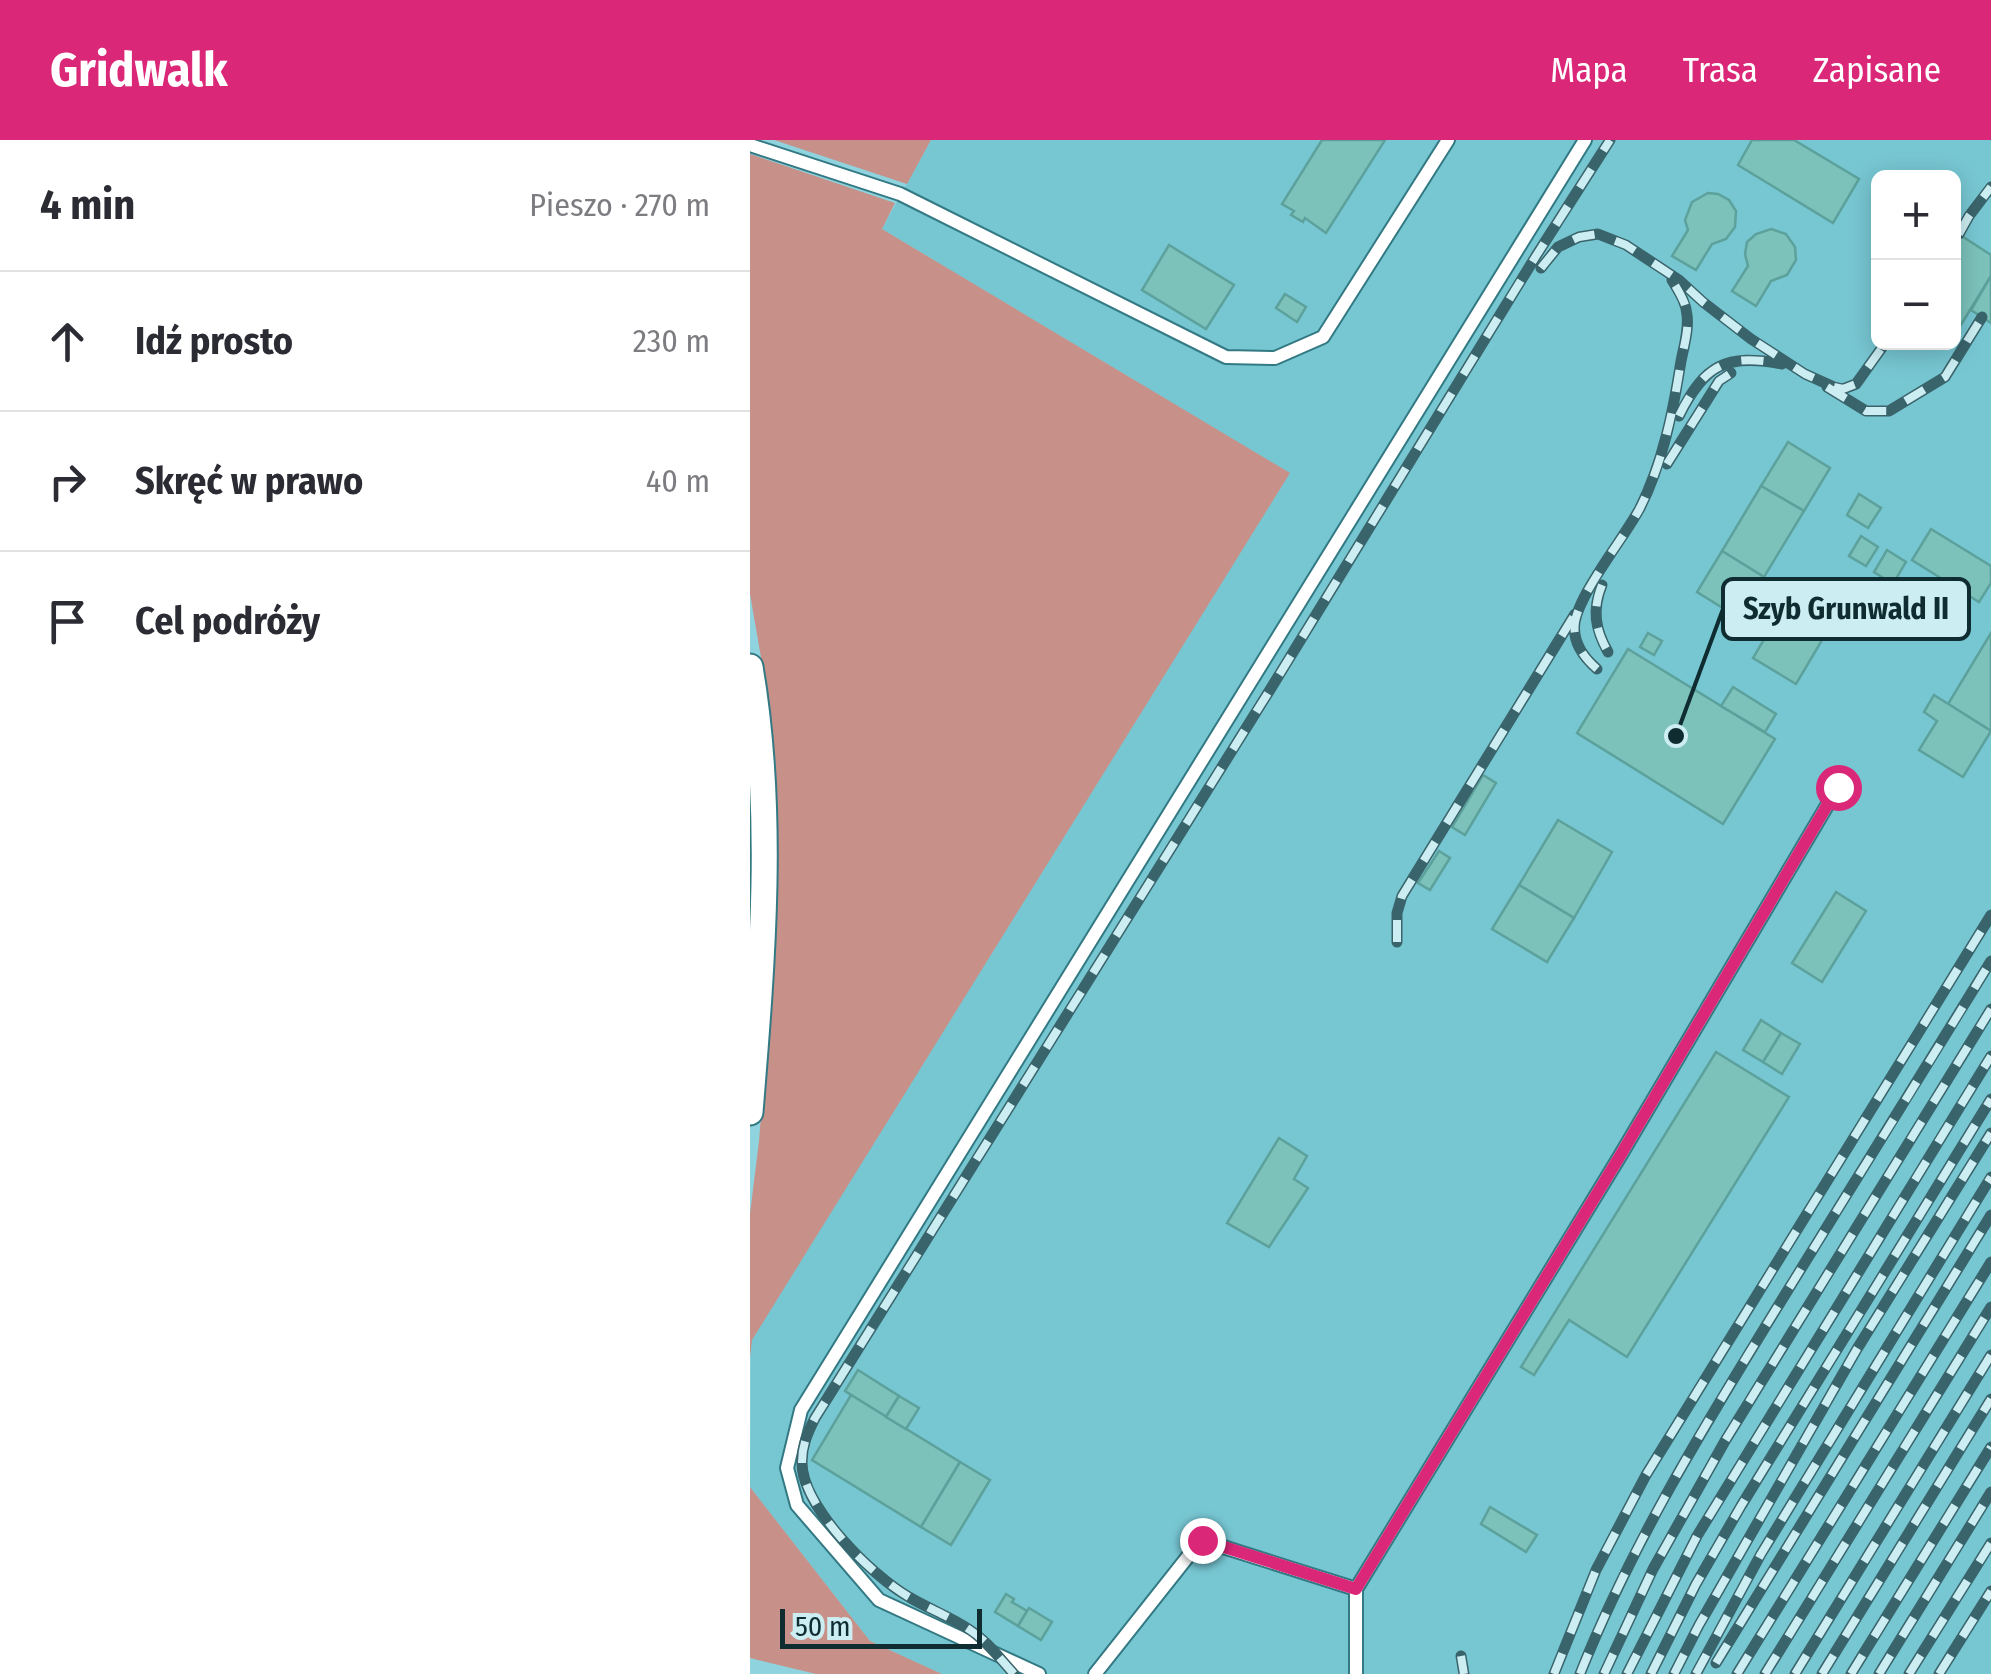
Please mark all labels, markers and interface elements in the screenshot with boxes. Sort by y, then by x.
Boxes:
text: Gridwalk [50,41,228,99]
text: Mapa [1550,49,1628,91]
text: Trasa [1683,49,1758,91]
text: Zapisane [1813,49,1941,91]
map controls [1871,170,1961,350]
button: + [1871,170,1961,260]
text: 4 min [40,180,135,230]
text: Pieszo · 270 m [529,186,710,224]
button: − [1871,260,1961,350]
icon: ahead [40,314,95,369]
text: Idź prosto [135,318,293,364]
text: 230 m [633,322,710,360]
icon: right [40,454,95,509]
text: Skręć w prawo [135,458,363,504]
text: 40 m [646,462,710,500]
callout: Szyb Grunwald II [1723,579,1969,639]
text: Szyb Grunwald II [1743,591,1949,627]
icon: arrive [40,594,95,649]
text: Cel podróży [135,598,320,644]
route start [1816,765,1862,811]
route end [1180,1518,1226,1564]
scale bar [780,1604,982,1648]
text: 50 m [795,1610,851,1643]

